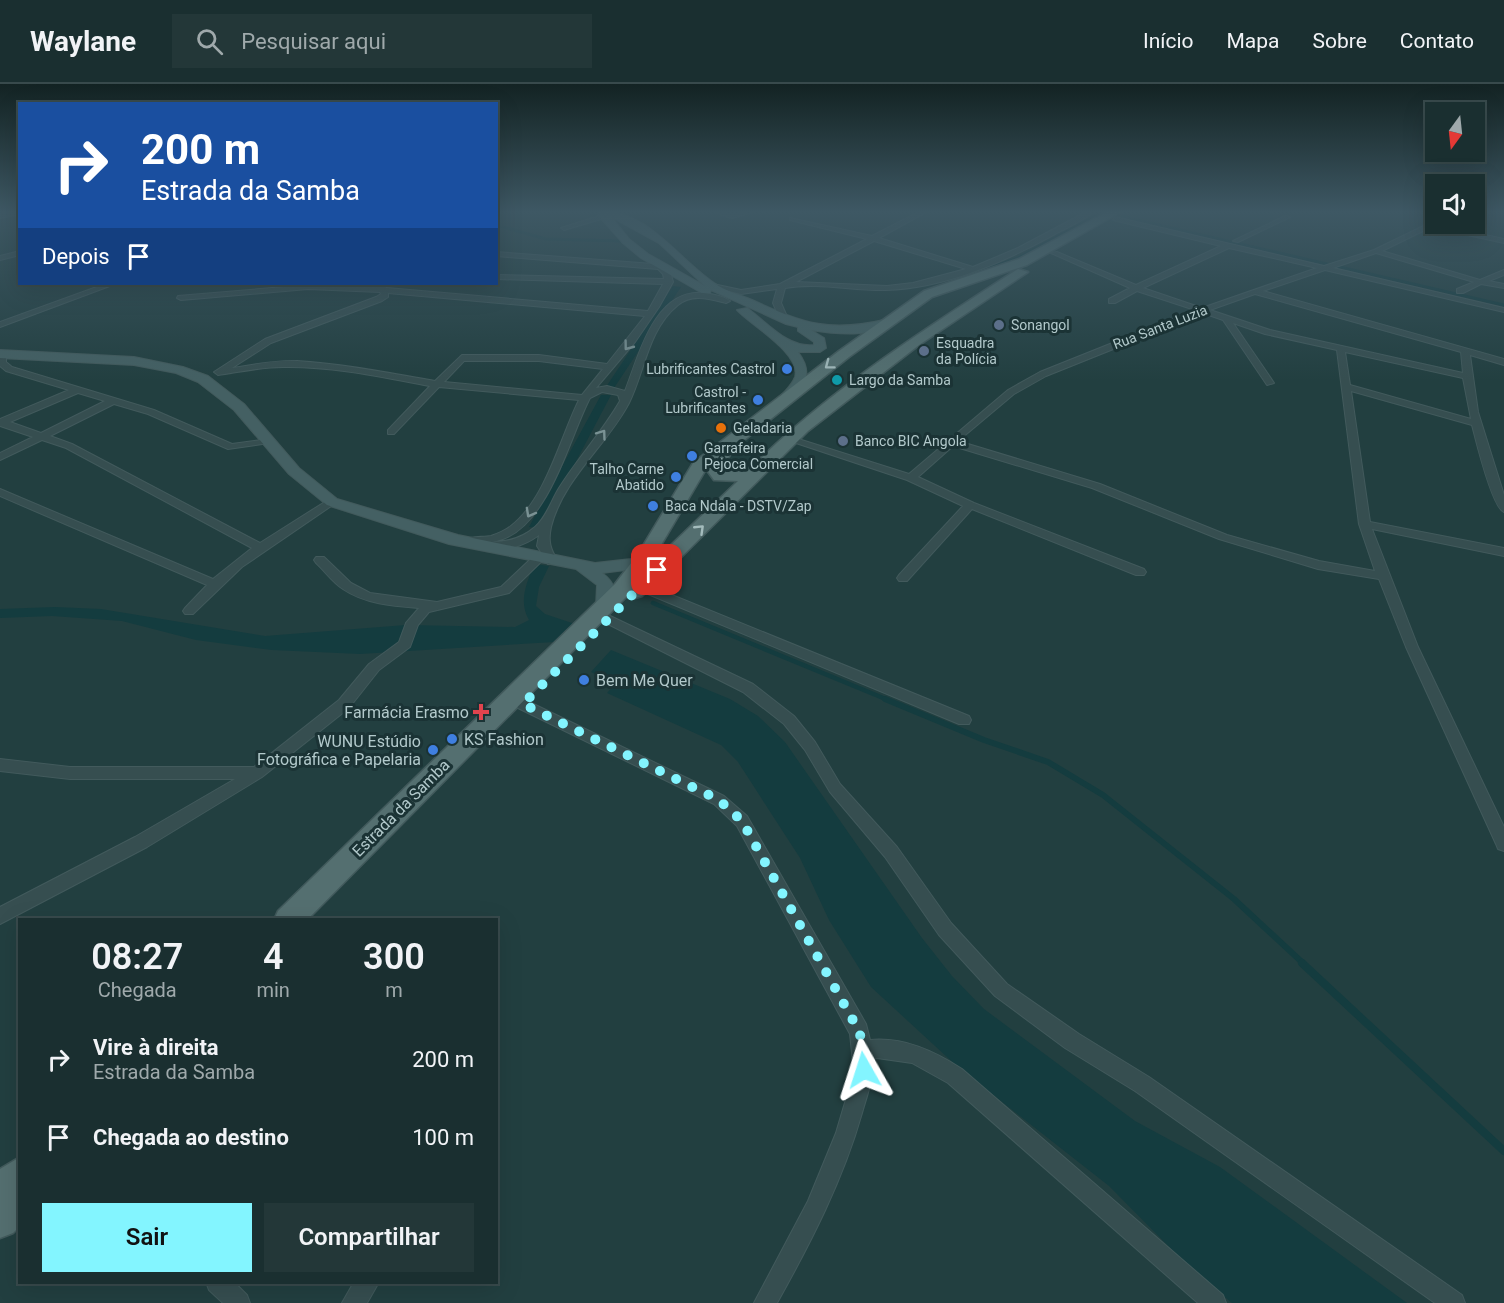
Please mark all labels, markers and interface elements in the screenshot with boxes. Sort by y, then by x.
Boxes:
search box [172,14,592,68]
text: Waylane [30,25,136,58]
icon: search [193,25,226,58]
text: Pesquisar aqui [241,29,386,54]
text: Início [1143,29,1194,53]
text: Mapa [1227,29,1280,53]
text: Sobre [1313,29,1367,53]
text: Contato [1400,29,1474,53]
north arrow [1425,102,1485,162]
map controls [1425,102,1485,234]
text: 200 m [141,125,260,174]
icon: right [42,126,120,204]
button: sound [1425,174,1485,234]
text: Estrada da Samba [141,175,360,207]
icon: arrive [122,240,155,273]
text: Depois [42,244,110,269]
street label: Rua Santa Luzia [1111,302,1209,352]
place label: Sonangol [1011,317,1070,333]
marker: Sonangol [992,318,1006,332]
place label: Esquadra da Polícia [936,335,997,367]
one-way arrow [624,340,635,351]
marker: Esquadra da Polícia [917,344,931,358]
one-way arrow [825,357,836,368]
place label: Lubrificantes Castrol [646,361,775,377]
marker: Lubrificantes Castrol [780,362,794,376]
place label: Largo da Samba [849,372,951,388]
marker: Largo da Samba [830,373,844,387]
place label: Castrol - Lubrificantes [665,384,746,416]
marker: Castrol - Lubrificantes [751,393,765,407]
place label: Geladaria [733,420,792,436]
marker: Geladaria [714,421,728,435]
one-way arrow [595,429,606,440]
place label: Banco BIC Angola [855,433,967,449]
marker: Banco BIC Angola [836,434,850,448]
place label: Garrafeira Pejoca Comercial [704,440,813,472]
marker: Garrafeira Pejoca Comercial [685,449,699,463]
place label: Talho Carne Abatido [590,461,664,493]
marker: Talho Carne Abatido [669,470,683,484]
place label: Baca Ndala - DSTV/Zap [665,498,812,514]
marker: Baca Ndala - DSTV/Zap [646,499,660,513]
one-way arrow [526,507,537,517]
one-way arrow [693,525,704,536]
pin [631,544,682,595]
icon: arrive [640,553,673,586]
place label: Bem Me Quer [596,671,693,690]
marker: Bem Me Quer [577,673,591,687]
place label: Farmácia Erasmo [344,703,469,722]
marker: Farmácia Erasmo [474,705,488,719]
place label: KS Fashion [464,730,544,749]
place label: WUNU Estúdio Fotográfica e Papelaria [257,732,421,769]
marker: KS Fashion [445,732,459,746]
marker: WUNU Estúdio Fotográfica e Papelaria [426,743,440,757]
street label: Estrada da Samba [348,755,454,861]
text: 08:27 [91,936,183,978]
text: 4 [263,936,283,978]
text: 300 [363,936,425,978]
text: Chegada [98,978,177,1002]
text: min [256,978,290,1002]
text: m [385,978,403,1002]
text: Vire à direita [93,1035,219,1060]
position arrow [832,1038,896,1102]
icon: right [42,1043,75,1076]
text: 200 m [412,1047,474,1072]
text: Estrada da Samba [93,1060,255,1084]
icon: arrive [42,1121,75,1154]
text: Chegada ao destino [93,1125,289,1150]
text: 100 m [412,1125,474,1150]
button: Sair [42,1203,252,1272]
button: Compartilhar [264,1203,474,1272]

